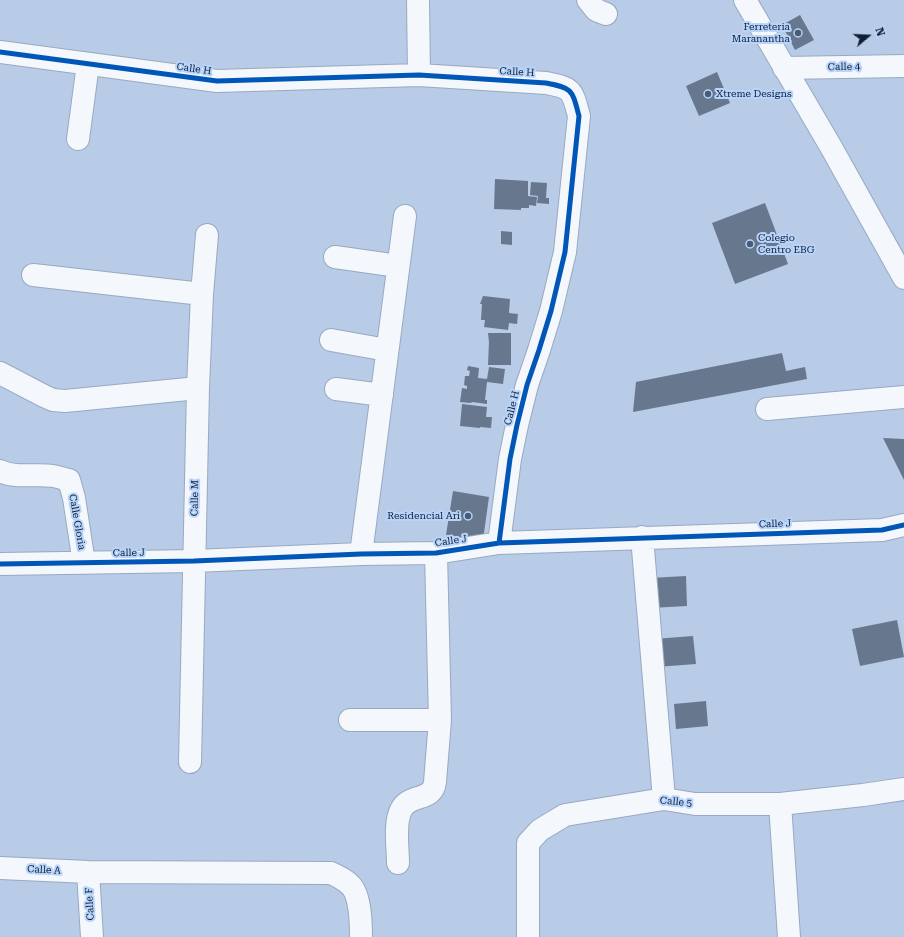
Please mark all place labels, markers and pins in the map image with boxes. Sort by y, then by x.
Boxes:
place label: Ferreteria Maranantha [732,21,790,44]
marker: Ferreteria Maranantha [793,28,803,38]
place label: Xtreme Designs [716,88,792,100]
marker: Xtreme Designs [703,89,713,99]
place label: Colegio Centro EBG [758,232,814,256]
marker: Colegio Centro EBG [745,239,755,249]
place label: Residencial Ari [387,510,460,522]
marker: Residencial Ari [463,511,473,521]

